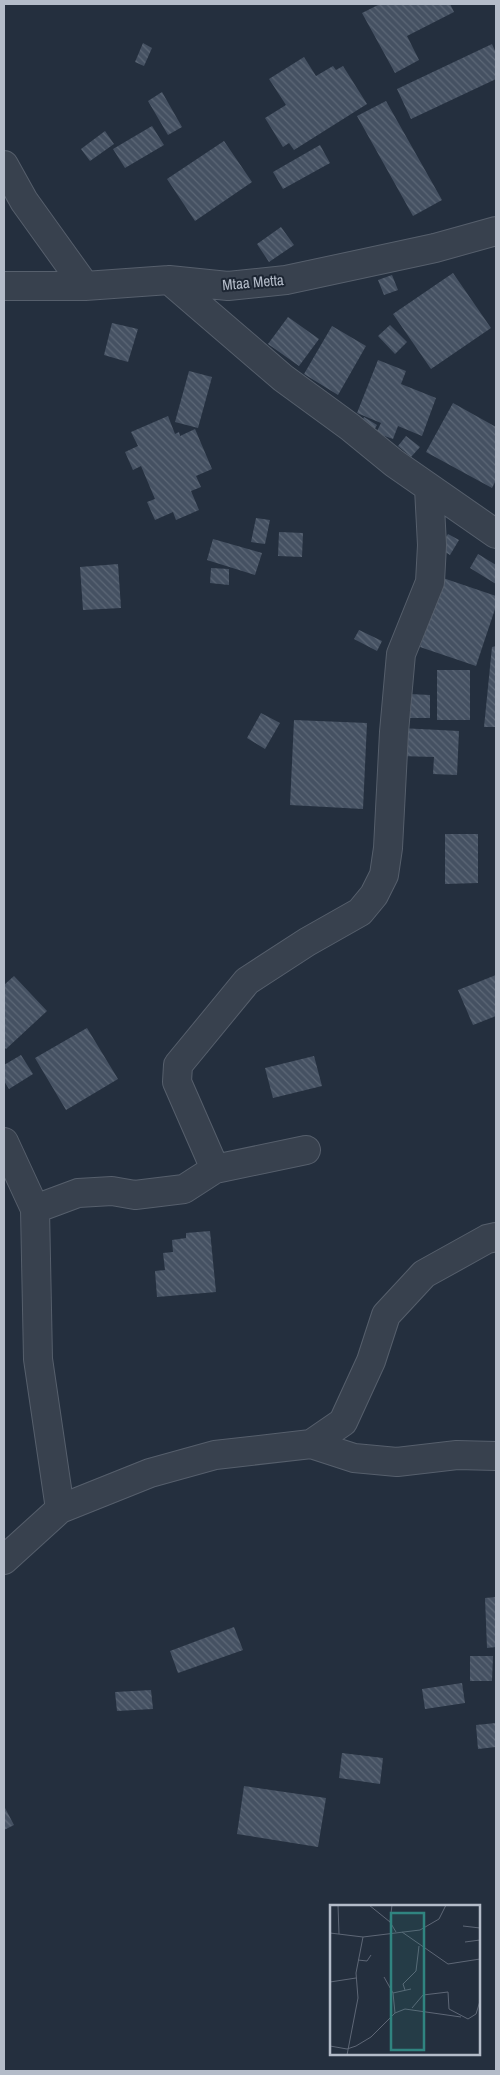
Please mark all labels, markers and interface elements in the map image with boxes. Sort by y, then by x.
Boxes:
street label: Mtaa Metta [221,269,285,295]
inset map [330,1905,480,2055]

